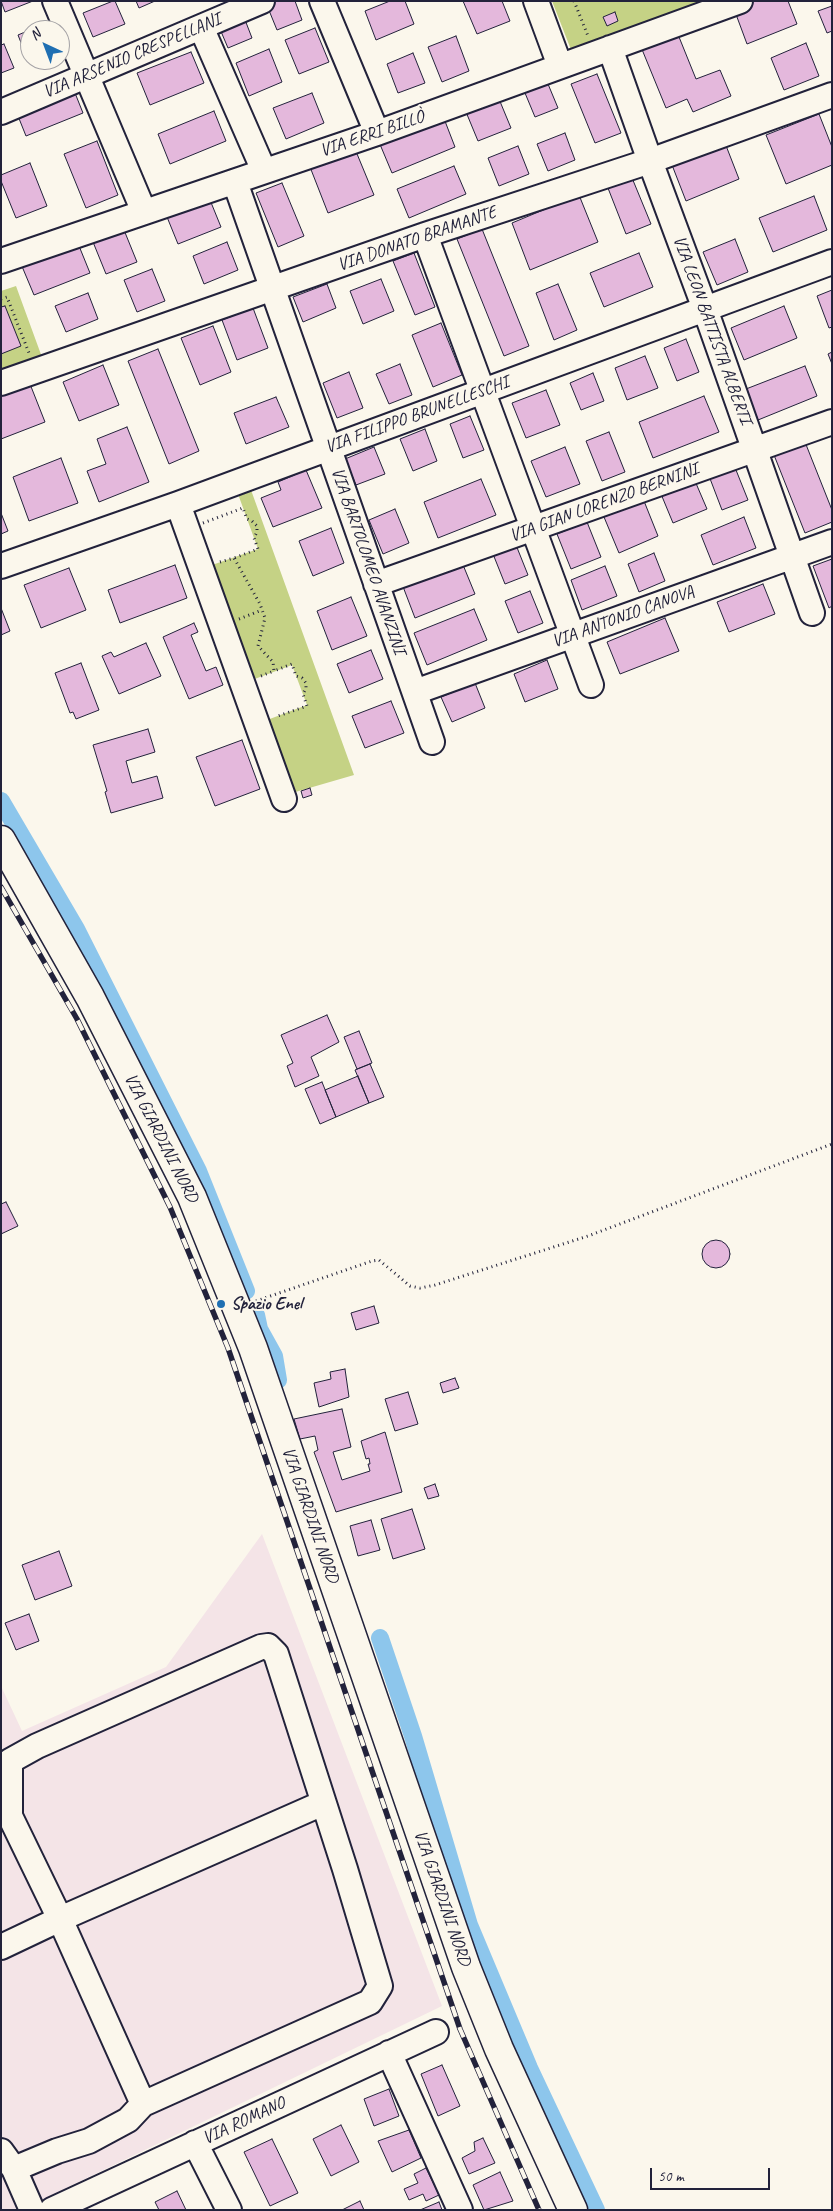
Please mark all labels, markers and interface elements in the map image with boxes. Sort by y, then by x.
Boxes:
street label: VIA ARSENIO CRESPELLANI [40,9,224,103]
north arrow [20,20,70,70]
text: N [26,25,44,44]
street label: VIA ERRI BILLÒ [317,106,427,162]
street label: VIA DONATO BRAMANTE [335,202,499,276]
street label: VIA LEON BATTISTA ALBERTI [668,233,756,427]
street label: VIA FILIPPO BRUNELLESCHI [322,372,512,458]
street label: VIA GIAN LORENZO BERNINI [507,459,701,547]
street label: VIA BARTOLOMEO AVANZINI [326,465,410,657]
street label: VIA ANTONIO CANOVA [549,581,697,653]
street label: VIA GIARDINI NORD [119,1070,203,1206]
place label: Spazio Enel [231,1293,302,1315]
marker: Spazio Enel [215,1298,227,1310]
street label: VIA GIARDINI NORD [277,1444,343,1586]
street label: VIA GIARDINI NORD [409,1827,475,1969]
street label: VIA ROMANO [199,2092,289,2150]
scale bar [653,2158,773,2190]
text: 50 m [658,2167,684,2186]

